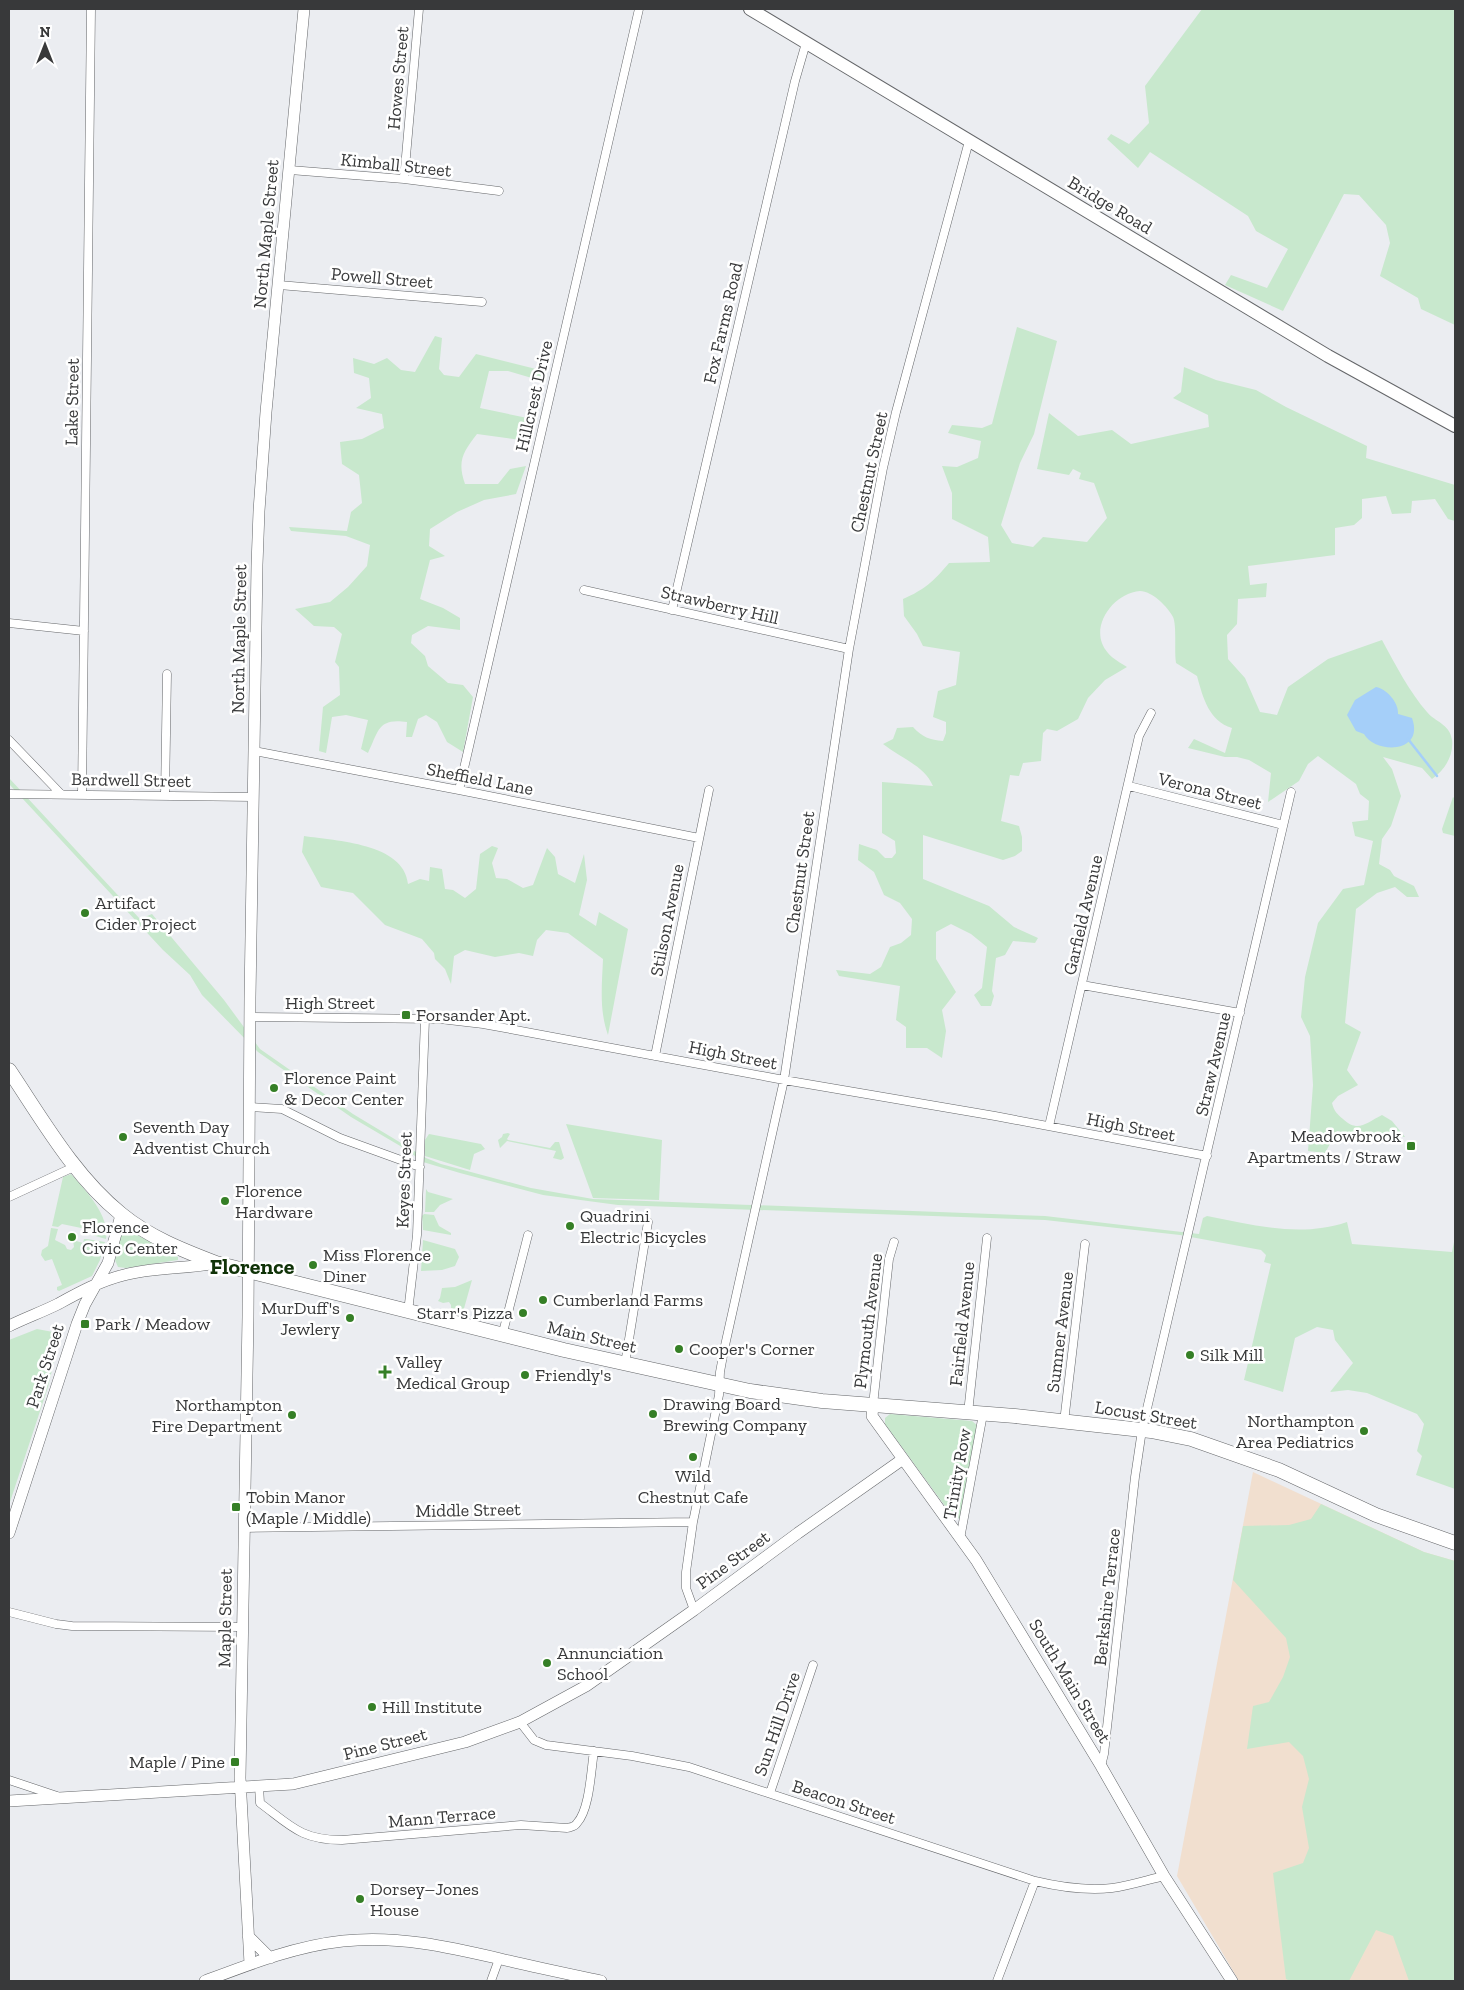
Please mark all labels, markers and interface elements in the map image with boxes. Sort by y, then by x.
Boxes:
north arrow [20,20,70,70]
text: N [40,24,51,41]
street label: Howes Street [383,25,414,131]
street label: Kimball Street [339,148,453,182]
street label: North Maple Street [249,158,283,309]
street label: Bridge Road [1064,171,1156,239]
street label: Fox Farms Road [698,260,748,386]
street label: Powell Street [330,263,434,293]
street label: Hillcrest Drive [511,338,557,454]
street label: Lake Street [60,358,84,446]
street label: Chestnut Street [845,409,893,535]
street label: North Maple Street [227,564,251,714]
street label: Strawberry Hill [659,581,781,629]
street label: Sheffield Lane [425,758,535,800]
street label: Verona Street [1155,767,1265,815]
street label: Bardwell Street [71,768,192,792]
street label: Chestnut Street [781,809,820,935]
street label: Garfield Avenue [1058,853,1108,977]
street label: Stilson Avenue [645,862,689,978]
place label: Artifact Cider Project [95,892,197,935]
marker: Artifact Cider Project [79,907,91,919]
street label: High Street [285,992,375,1014]
place label: Forsander Apt. [416,1004,530,1026]
marker: Forsander Apt. [400,1009,412,1021]
street label: Straw Avenue [1190,1010,1236,1118]
street label: High Street [687,1036,780,1074]
place label: Florence Paint & Decor Center [284,1067,404,1110]
marker: Florence Paint & Decor Center [268,1082,280,1094]
street label: High Street [1085,1108,1178,1146]
place label: Seventh Day Adventist Church [133,1116,270,1159]
place label: Meadowbrook Apartments / Straw [1247,1125,1402,1168]
marker: Seventh Day Adventist Church [117,1131,129,1143]
street label: Keyes Street [391,1131,417,1228]
marker: Meadowbrook Apartments / Straw [1405,1140,1417,1152]
place label: Florence Hardware [235,1180,313,1223]
marker: Florence Hardware [219,1195,231,1207]
place label: Quadrini Electric Bicycles [580,1205,707,1248]
place label: Florence Civic Center [82,1216,178,1259]
marker: Quadrini Electric Bicycles [564,1220,576,1232]
marker: Florence Civic Center [66,1231,78,1243]
place label: Miss Florence Diner [323,1244,431,1287]
street label: Plymouth Avenue [849,1252,887,1390]
district label: Florence [210,1253,295,1280]
marker: Miss Florence Diner [307,1259,319,1271]
street label: Fairfield Avenue [945,1261,979,1387]
street label: Sumner Avenue [1042,1270,1078,1394]
place label: Cumberland Farms [553,1289,703,1311]
marker: Cumberland Farms [537,1294,549,1306]
place label: MurDuff's Jewlery [261,1297,341,1340]
place label: Starr's Pizza [417,1302,513,1324]
marker: Starr's Pizza [517,1307,529,1319]
marker: MurDuff's Jewlery [344,1312,356,1324]
place label: Park / Meadow [95,1313,211,1335]
street label: Main Street [545,1316,639,1358]
marker: Park / Meadow [79,1318,91,1330]
street label: Park Street [21,1321,69,1411]
place label: Cooper's Corner [689,1338,815,1360]
marker: Cooper's Corner [673,1343,685,1355]
place label: Silk Mill [1200,1344,1264,1366]
marker: Silk Mill [1184,1349,1196,1361]
place label: Valley Medical Group [395,1351,510,1394]
place label: Friendly's [535,1364,611,1386]
marker: Valley Medical Group [378,1365,392,1379]
marker: Friendly's [519,1369,531,1381]
place label: Drawing Board Brewing Company [663,1393,808,1436]
place label: Northampton Fire Department [152,1394,283,1437]
street label: Locust Street [1093,1396,1199,1434]
marker: Drawing Board Brewing Company [647,1408,659,1420]
marker: Northampton Fire Department [286,1409,298,1421]
place label: Northampton Area Pediatrics [1236,1410,1355,1453]
marker: Northampton Area Pediatrics [1358,1425,1370,1437]
street label: Trinity Row [938,1427,976,1521]
marker: Wild Chestnut Cafe [687,1451,699,1463]
place label: Wild Chestnut Cafe [638,1465,748,1508]
place label: Tobin Manor (Maple / Middle) [246,1486,371,1529]
street label: Middle Street [415,1498,521,1522]
marker: Tobin Manor (Maple / Middle) [230,1501,242,1513]
street label: Pine Street [692,1526,774,1594]
street label: Berkshire Terrace [1089,1527,1125,1667]
street label: Maple Street [213,1568,237,1668]
street label: South Main Street [1024,1615,1116,1747]
place label: Annunciation School [557,1642,664,1685]
marker: Annunciation School [541,1657,553,1669]
street label: Sun Hill Drive [749,1669,805,1779]
place label: Hill Institute [382,1696,482,1718]
marker: Hill Institute [366,1701,378,1713]
street label: Pine Street [341,1723,430,1765]
place label: Maple / Pine [129,1751,225,1773]
marker: Maple / Pine [229,1756,241,1768]
street label: Beacon Street [790,1775,899,1829]
street label: Mann Terrace [387,1801,497,1833]
place label: Dorsey–Jones House [370,1878,479,1921]
marker: Dorsey–Jones House [354,1893,366,1905]

